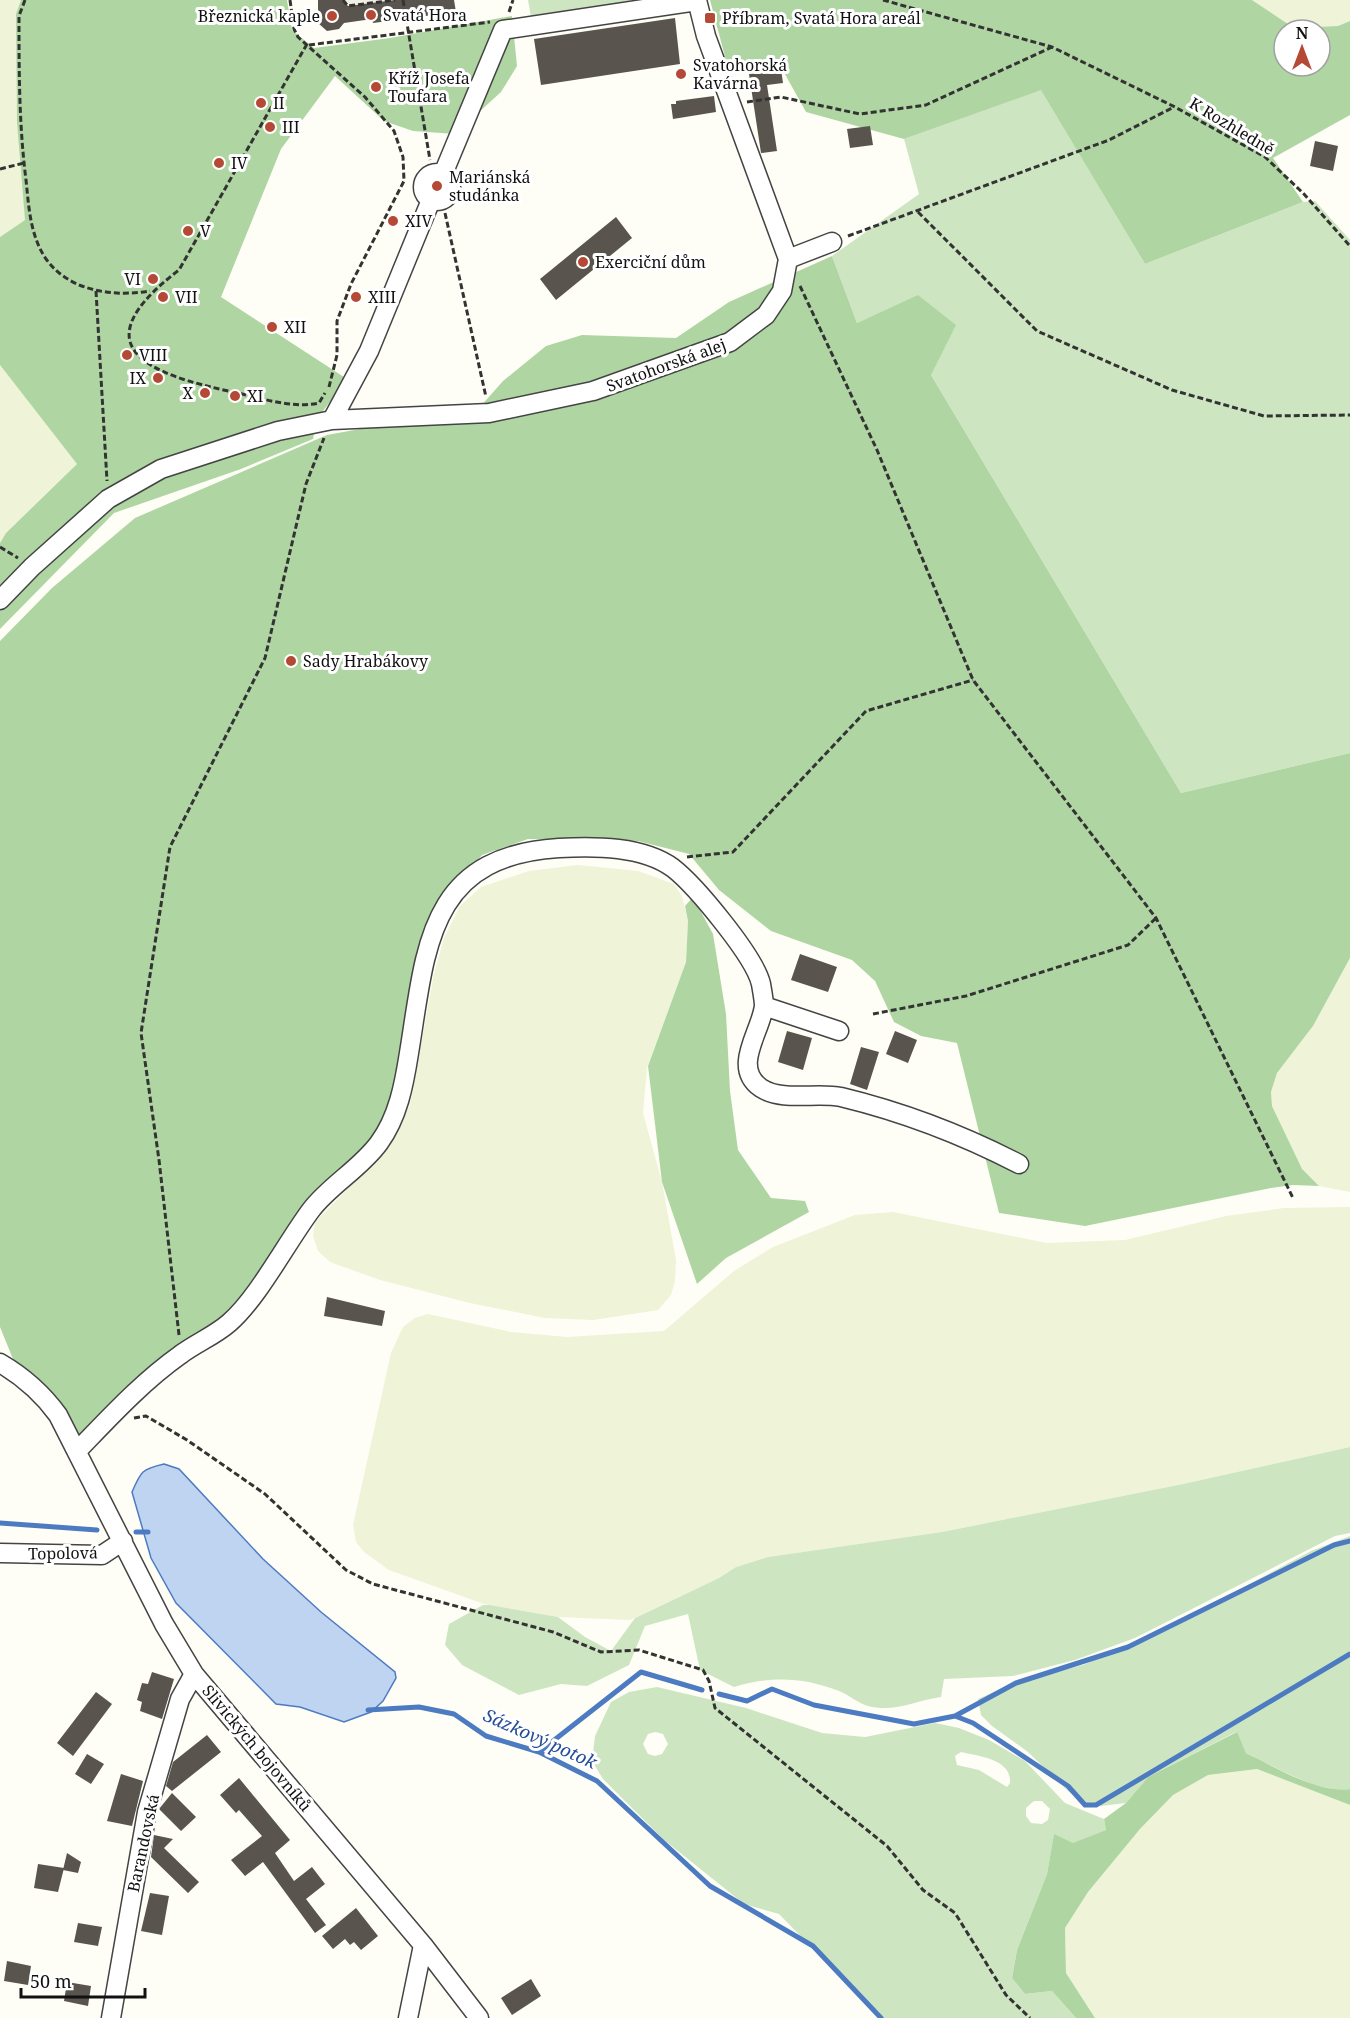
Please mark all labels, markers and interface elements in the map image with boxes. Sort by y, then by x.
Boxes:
place label: Svatá Hora [383,4,467,26]
place label: Březnická kaple [198,5,320,27]
place label: Příbram, Svatá Hora areál [722,7,921,29]
marker: Svatá Hora [364,8,378,22]
marker: Březnická kaple [325,9,339,23]
marker: Příbram, Svatá Hora areál [703,11,717,25]
north arrow [1272,18,1332,78]
text: N [1296,22,1309,44]
place label: Svatohorská Kavárna [693,54,787,94]
place label: Kříž Josefa Toufara [388,67,470,107]
marker: Svatohorská Kavárna [674,67,688,81]
marker: Kříž Josefa Toufara [369,80,383,94]
place label: II [273,92,285,114]
street label: K Rozhledně [1185,92,1279,160]
marker: II [254,96,268,110]
place label: III [282,116,300,138]
marker: III [263,120,277,134]
place label: IV [231,152,248,174]
marker: IV [212,156,226,170]
place label: Mariánská studánka [449,166,531,206]
marker: Mariánská studánka [430,179,444,193]
place label: XIV [405,210,432,232]
marker: XIV [386,214,400,228]
place label: V [200,220,211,242]
marker: V [181,224,195,238]
place label: Exerciční dům [595,251,706,273]
marker: Exerciční dům [576,255,590,269]
place label: VI [124,268,141,290]
marker: VI [146,272,160,286]
place label: VII [175,286,198,308]
place label: XIII [368,286,396,308]
marker: VII [156,290,170,304]
marker: XIII [349,290,363,304]
place label: XII [284,316,306,338]
marker: XII [265,320,279,334]
street label: Svatohorská alej [603,333,729,397]
place label: VIII [139,344,168,366]
marker: VIII [120,348,134,362]
place label: IX [130,367,146,389]
marker: IX [151,371,165,385]
place label: X [182,382,193,404]
place label: XI [247,385,264,407]
marker: X [198,386,212,400]
marker: XI [228,389,242,403]
place label: Sady Hrabákovy [303,650,429,672]
marker: Sady Hrabákovy [284,654,298,668]
street label: Topolová [28,1541,98,1565]
street label: Slivických bojovníků [197,1680,317,1816]
water label: Sázkový potok [480,1702,601,1774]
street label: Barandovská [122,1792,164,1894]
scale bar [21,1961,146,1999]
text: 50 m [30,1969,72,1993]

